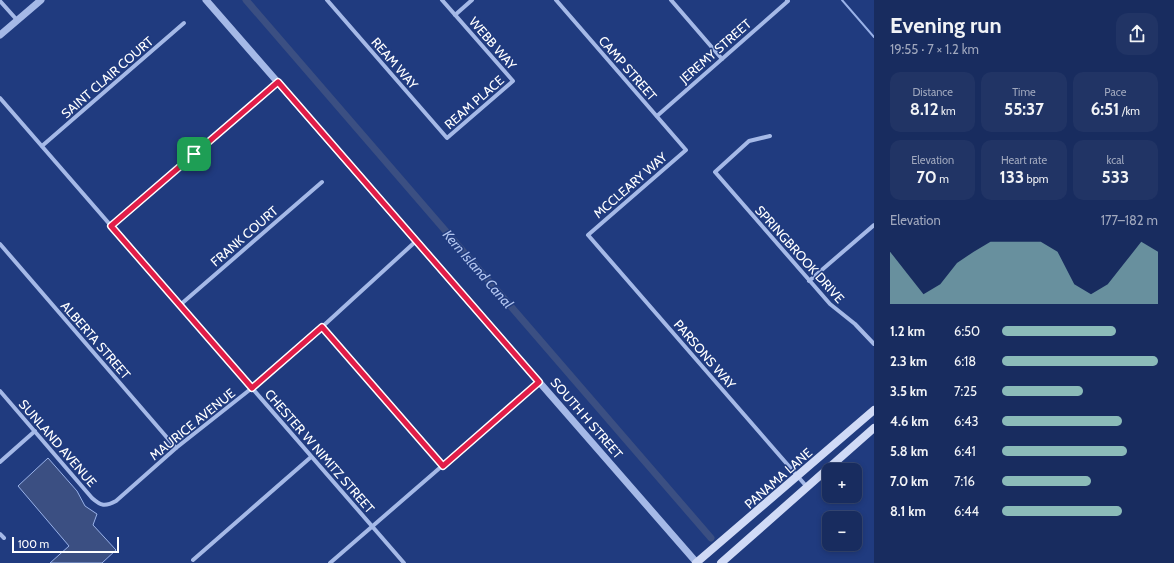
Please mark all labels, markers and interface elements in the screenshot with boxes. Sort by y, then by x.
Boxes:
text: Evening run [890,12,1002,39]
street label: WEBB WAY [466,13,521,73]
button: share [1116,13,1158,55]
street label: JEREMY STREET [675,15,754,87]
street label: CAMP STREET [596,32,661,104]
street label: SAINT CLAIR COURT [58,33,156,121]
street label: REAM WAY [368,34,422,92]
text: 19:55 · 7 × 1.2 km [890,41,979,57]
street label: REAM PLACE [441,72,507,132]
text: Distance [912,85,953,99]
text: Time [1012,85,1036,99]
text: Pace [1104,85,1126,99]
text: 8.12 [910,99,939,119]
text: 55:37 [1004,99,1044,119]
text: 6:51 [1091,99,1119,119]
text: km [939,104,956,118]
text: /km [1119,104,1140,118]
pin [177,137,211,171]
icon: arrive [183,143,205,165]
street label: MCCLEARY WAY [590,148,671,221]
text: Elevation [911,153,954,167]
text: Heart rate [1001,153,1047,167]
text: kcal [1107,153,1124,167]
text: 70 [916,167,937,187]
text: 133 [1000,167,1024,187]
text: 533 [1102,167,1129,187]
text: m [937,172,949,186]
text: bpm [1024,172,1048,186]
street label: FRANK COURT [207,202,281,270]
street label: SPRINGBROOK DRIVE [752,202,848,306]
text: Elevation [890,212,941,228]
text: 177–182 m [1101,212,1158,228]
water label: Kern Island Canal [439,226,518,313]
street label: ALBERTA STREET [58,298,134,382]
street label: PARSONS WAY [671,316,740,392]
text: 1.2 km [890,323,925,339]
text: 6:50 [954,323,980,339]
text: 2.3 km [890,353,927,369]
text: 6:18 [954,353,976,369]
street label: SOUTH H STREET [548,374,626,462]
text: 3.5 km [890,383,927,399]
text: 7:25 [954,383,977,399]
street label: MAURICE AVENUE [146,385,238,463]
street label: CHESTER W NIMITZ STREET [262,386,378,516]
street label: SUNLAND AVENUE [16,396,100,490]
text: 4.6 km [890,413,929,429]
text: 6:43 [954,413,979,429]
text: 5.8 km [890,443,928,459]
text: 6:41 [954,443,976,459]
street label: PANAMA LANE [741,444,815,512]
map controls [822,463,862,551]
button: + [822,463,862,503]
text: 7.0 km [890,473,929,489]
text: 7:16 [954,473,975,489]
text: 8.1 km [890,503,926,519]
text: 6:44 [954,503,979,519]
button: − [822,511,862,551]
scale bar [12,535,119,554]
text: 100 m [18,537,49,551]

